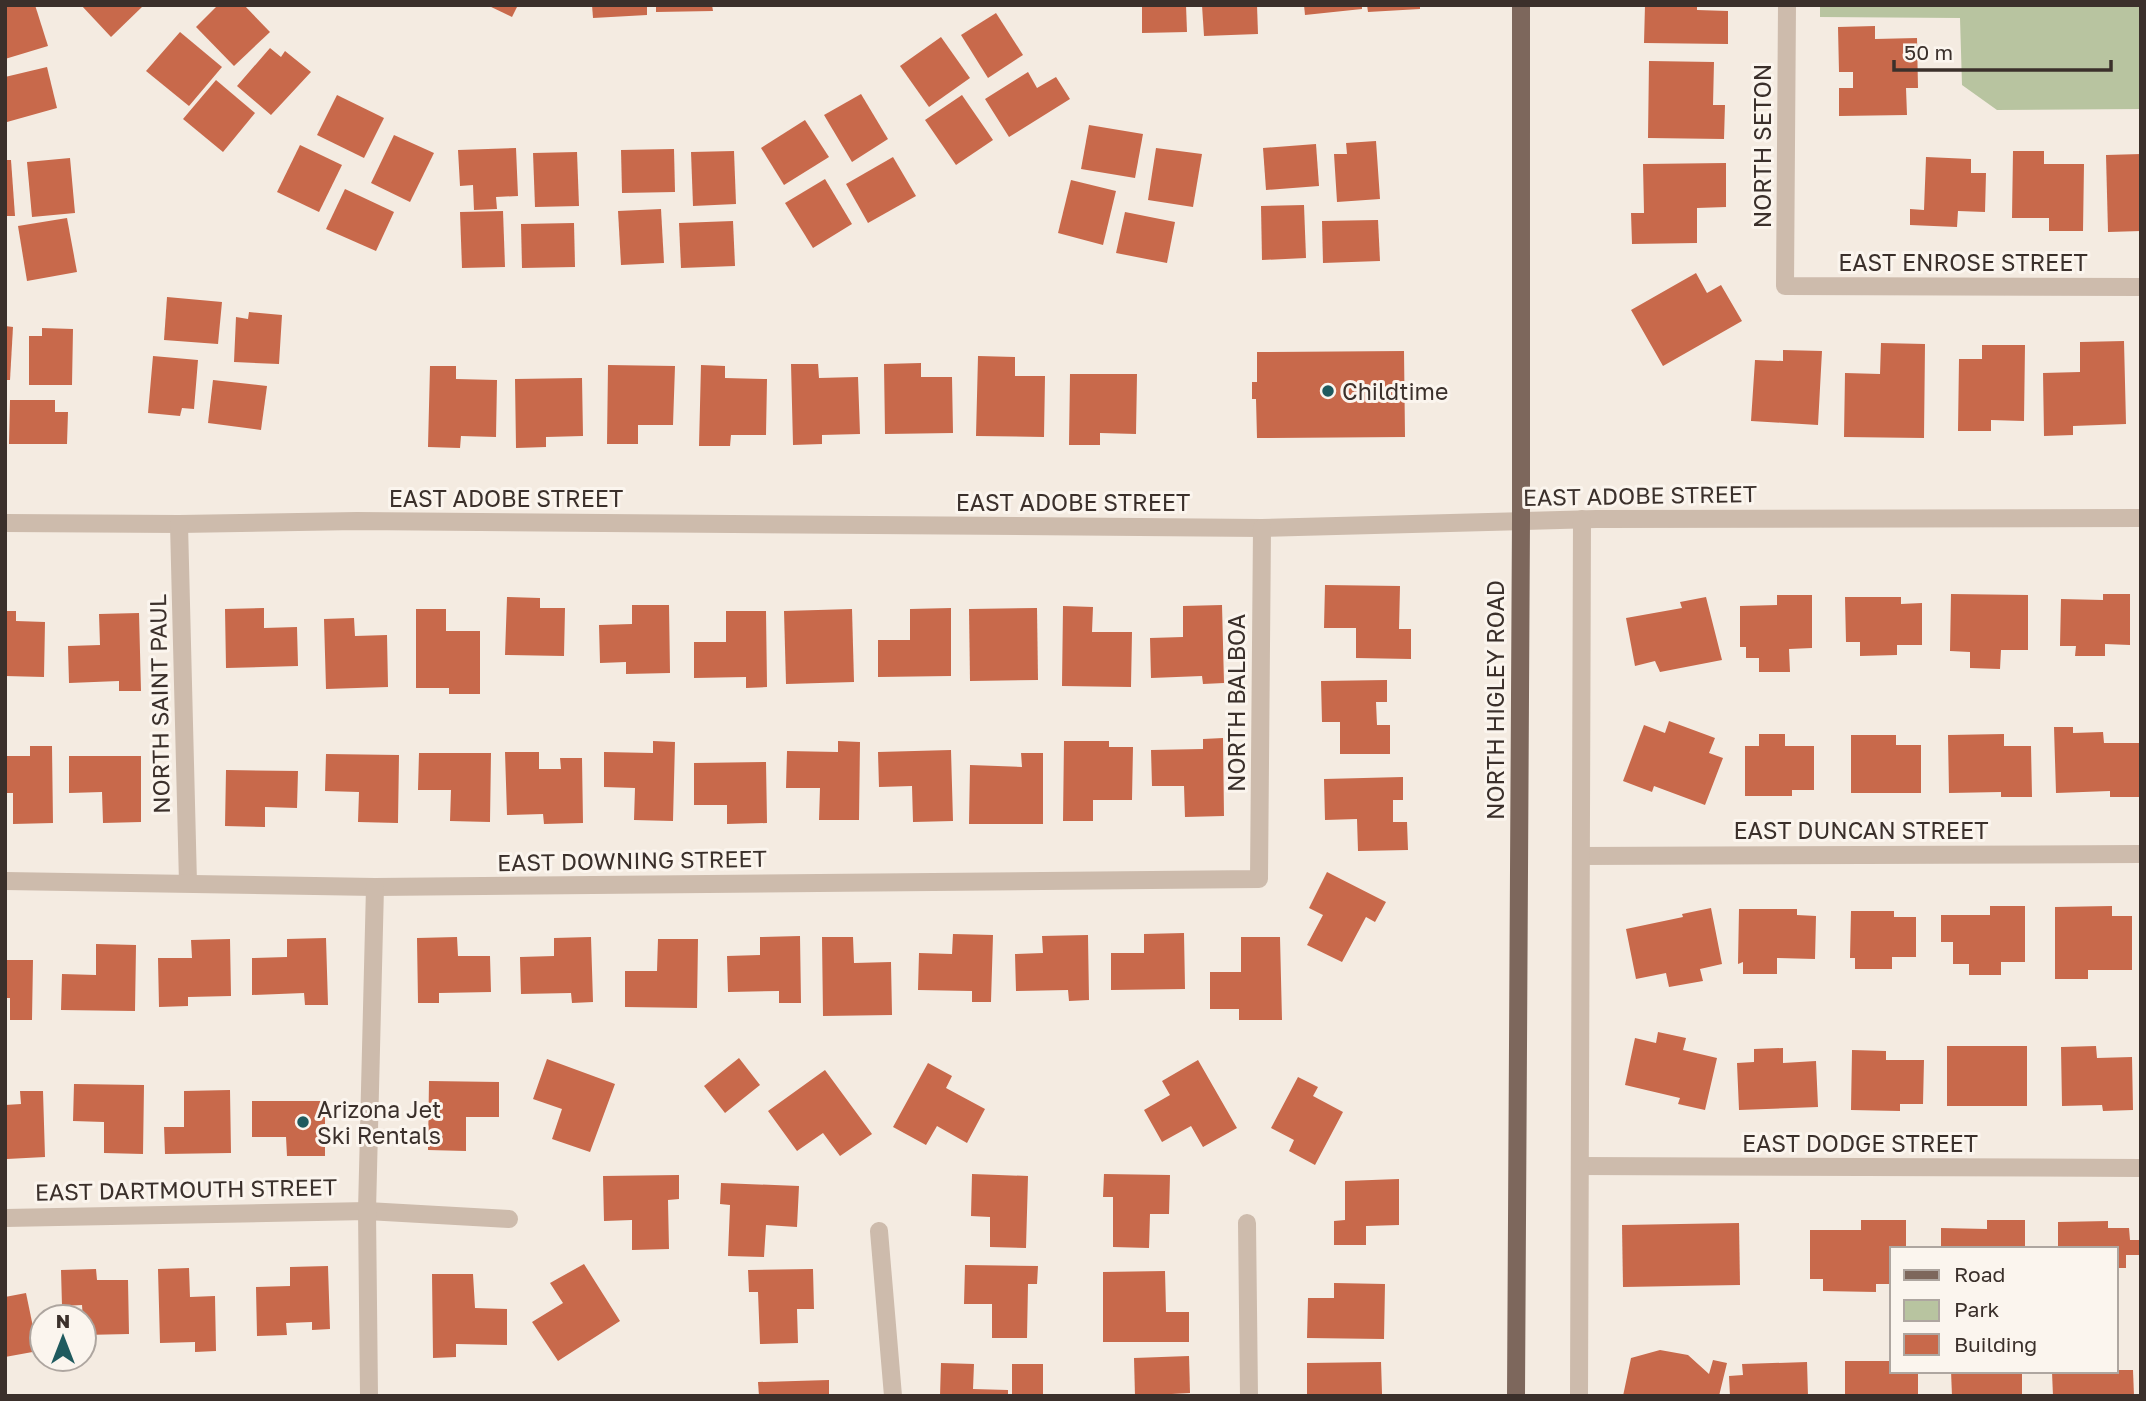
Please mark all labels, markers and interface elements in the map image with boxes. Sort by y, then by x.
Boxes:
scale bar [1894,28,2111,72]
text: 50 m [1904,39,1953,65]
street label: NORTH SETON [1748,64,1776,228]
street label: EAST ENROSE STREET [1838,248,2088,276]
place label: Childtime [1342,377,1448,405]
marker: Childtime [1320,383,1336,399]
street label: EAST ADOBE STREET [1523,479,1757,511]
street label: EAST ADOBE STREET [389,484,623,512]
street label: EAST ADOBE STREET [956,488,1190,516]
street label: NORTH HIGLEY ROAD [1481,580,1509,820]
street label: NORTH SAINT PAUL [143,594,175,814]
street label: NORTH BALBOA [1222,614,1250,792]
street label: EAST DUNCAN STREET [1734,816,1988,844]
street label: EAST DOWNING STREET [497,844,767,876]
place label: Arizona Jet Ski Rentals [317,1095,441,1149]
marker: Arizona Jet Ski Rentals [295,1114,311,1130]
street label: EAST DODGE STREET [1742,1129,1978,1157]
street label: EAST DARTMOUTH STREET [35,1172,337,1206]
legend [1890,1247,2118,1373]
text: Road [1954,1261,2005,1287]
text: Park [1954,1296,2000,1322]
north arrow [28,1303,98,1373]
text: N [56,1309,70,1332]
text: Building [1954,1331,2037,1357]

